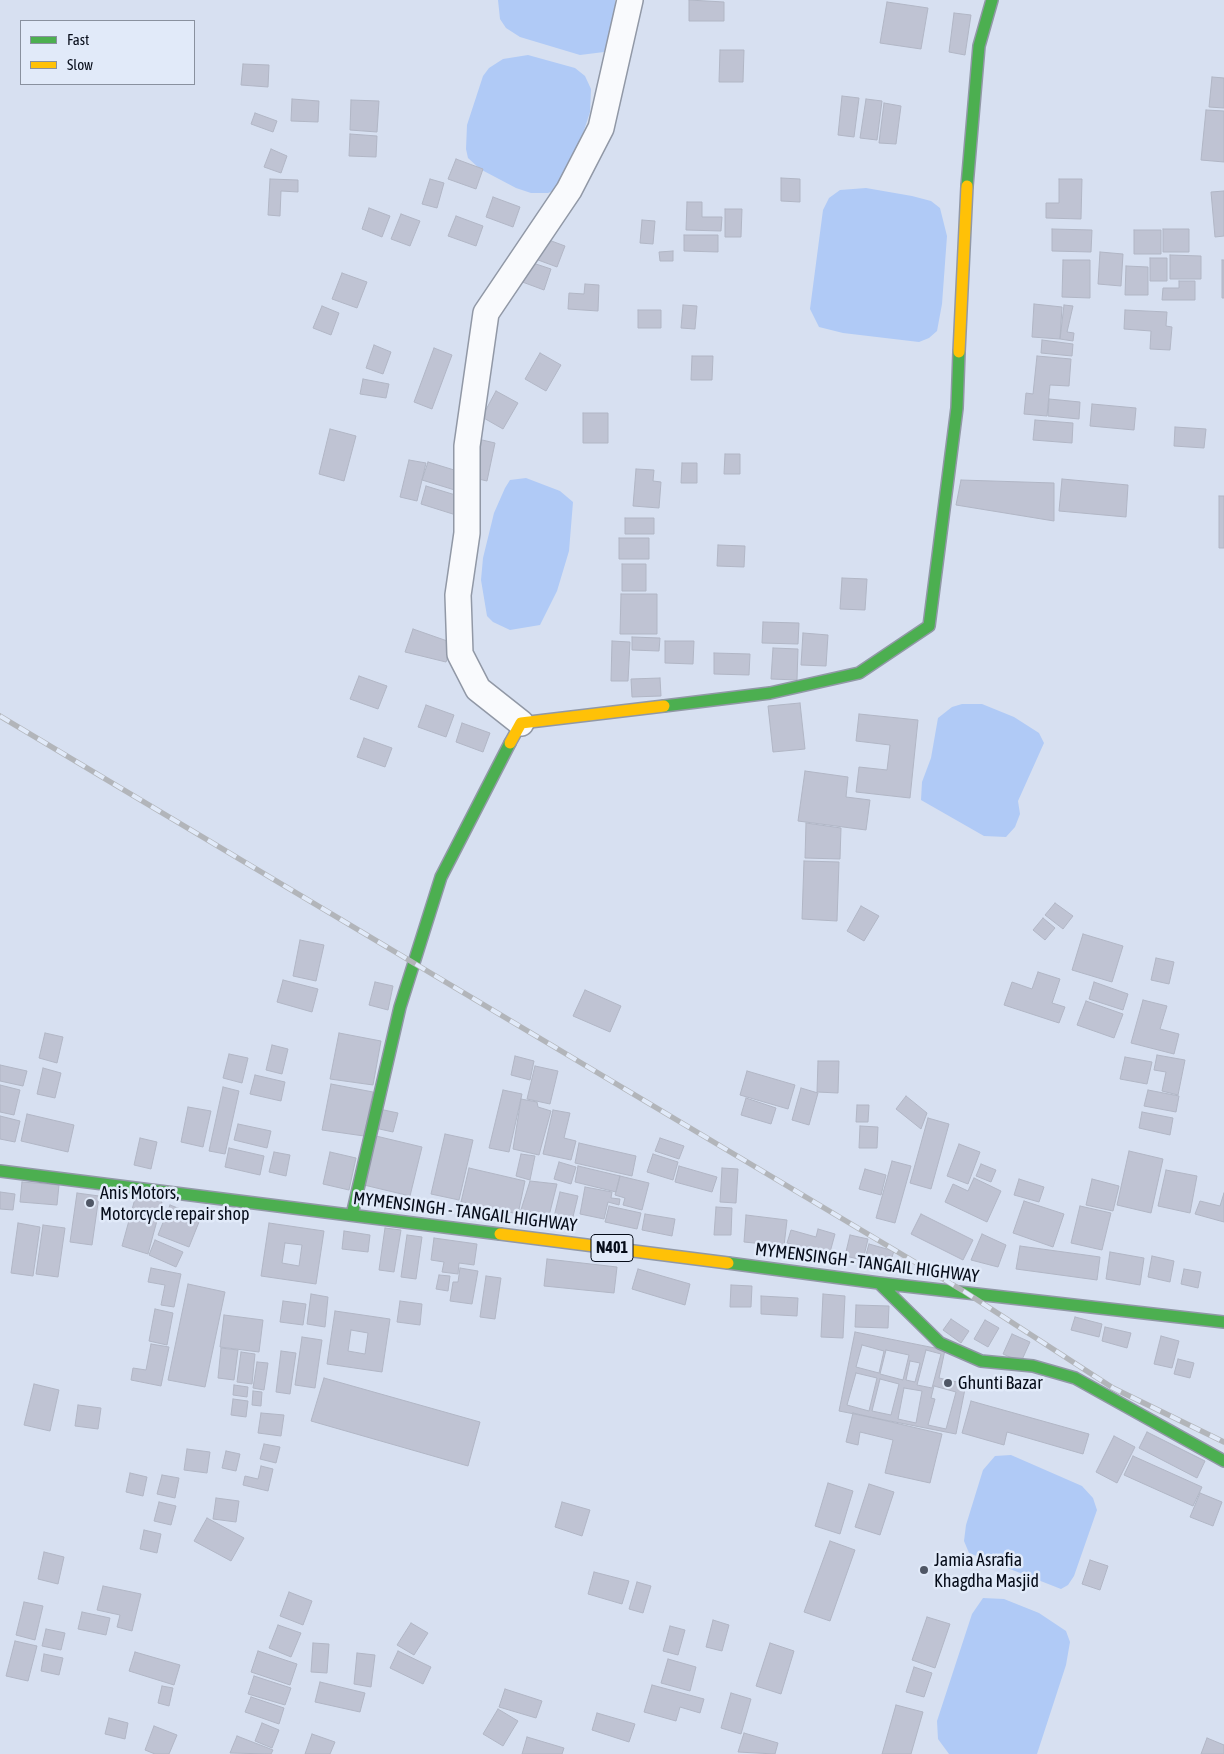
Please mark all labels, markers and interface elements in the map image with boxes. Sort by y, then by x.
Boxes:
legend [20,20,195,85]
text: Fast [67,31,89,48]
text: Slow [67,56,93,73]
place label: Anis Motors, Motorcycle repair shop [100,1182,249,1224]
street label: MYMENSINGH - TANGAIL HIGHWAY [352,1188,578,1236]
marker: Anis Motors, Motorcycle repair shop [84,1197,96,1209]
road number: N401 [591,1234,633,1262]
street label: MYMENSINGH - TANGAIL HIGHWAY [754,1239,980,1287]
place label: Ghunti Bazar [958,1372,1043,1394]
marker: Ghunti Bazar [942,1377,954,1389]
place label: Jamia Asrafia Khagdha Masjid [934,1549,1039,1592]
marker: Jamia Asrafia Khagdha Masjid [918,1564,930,1576]

